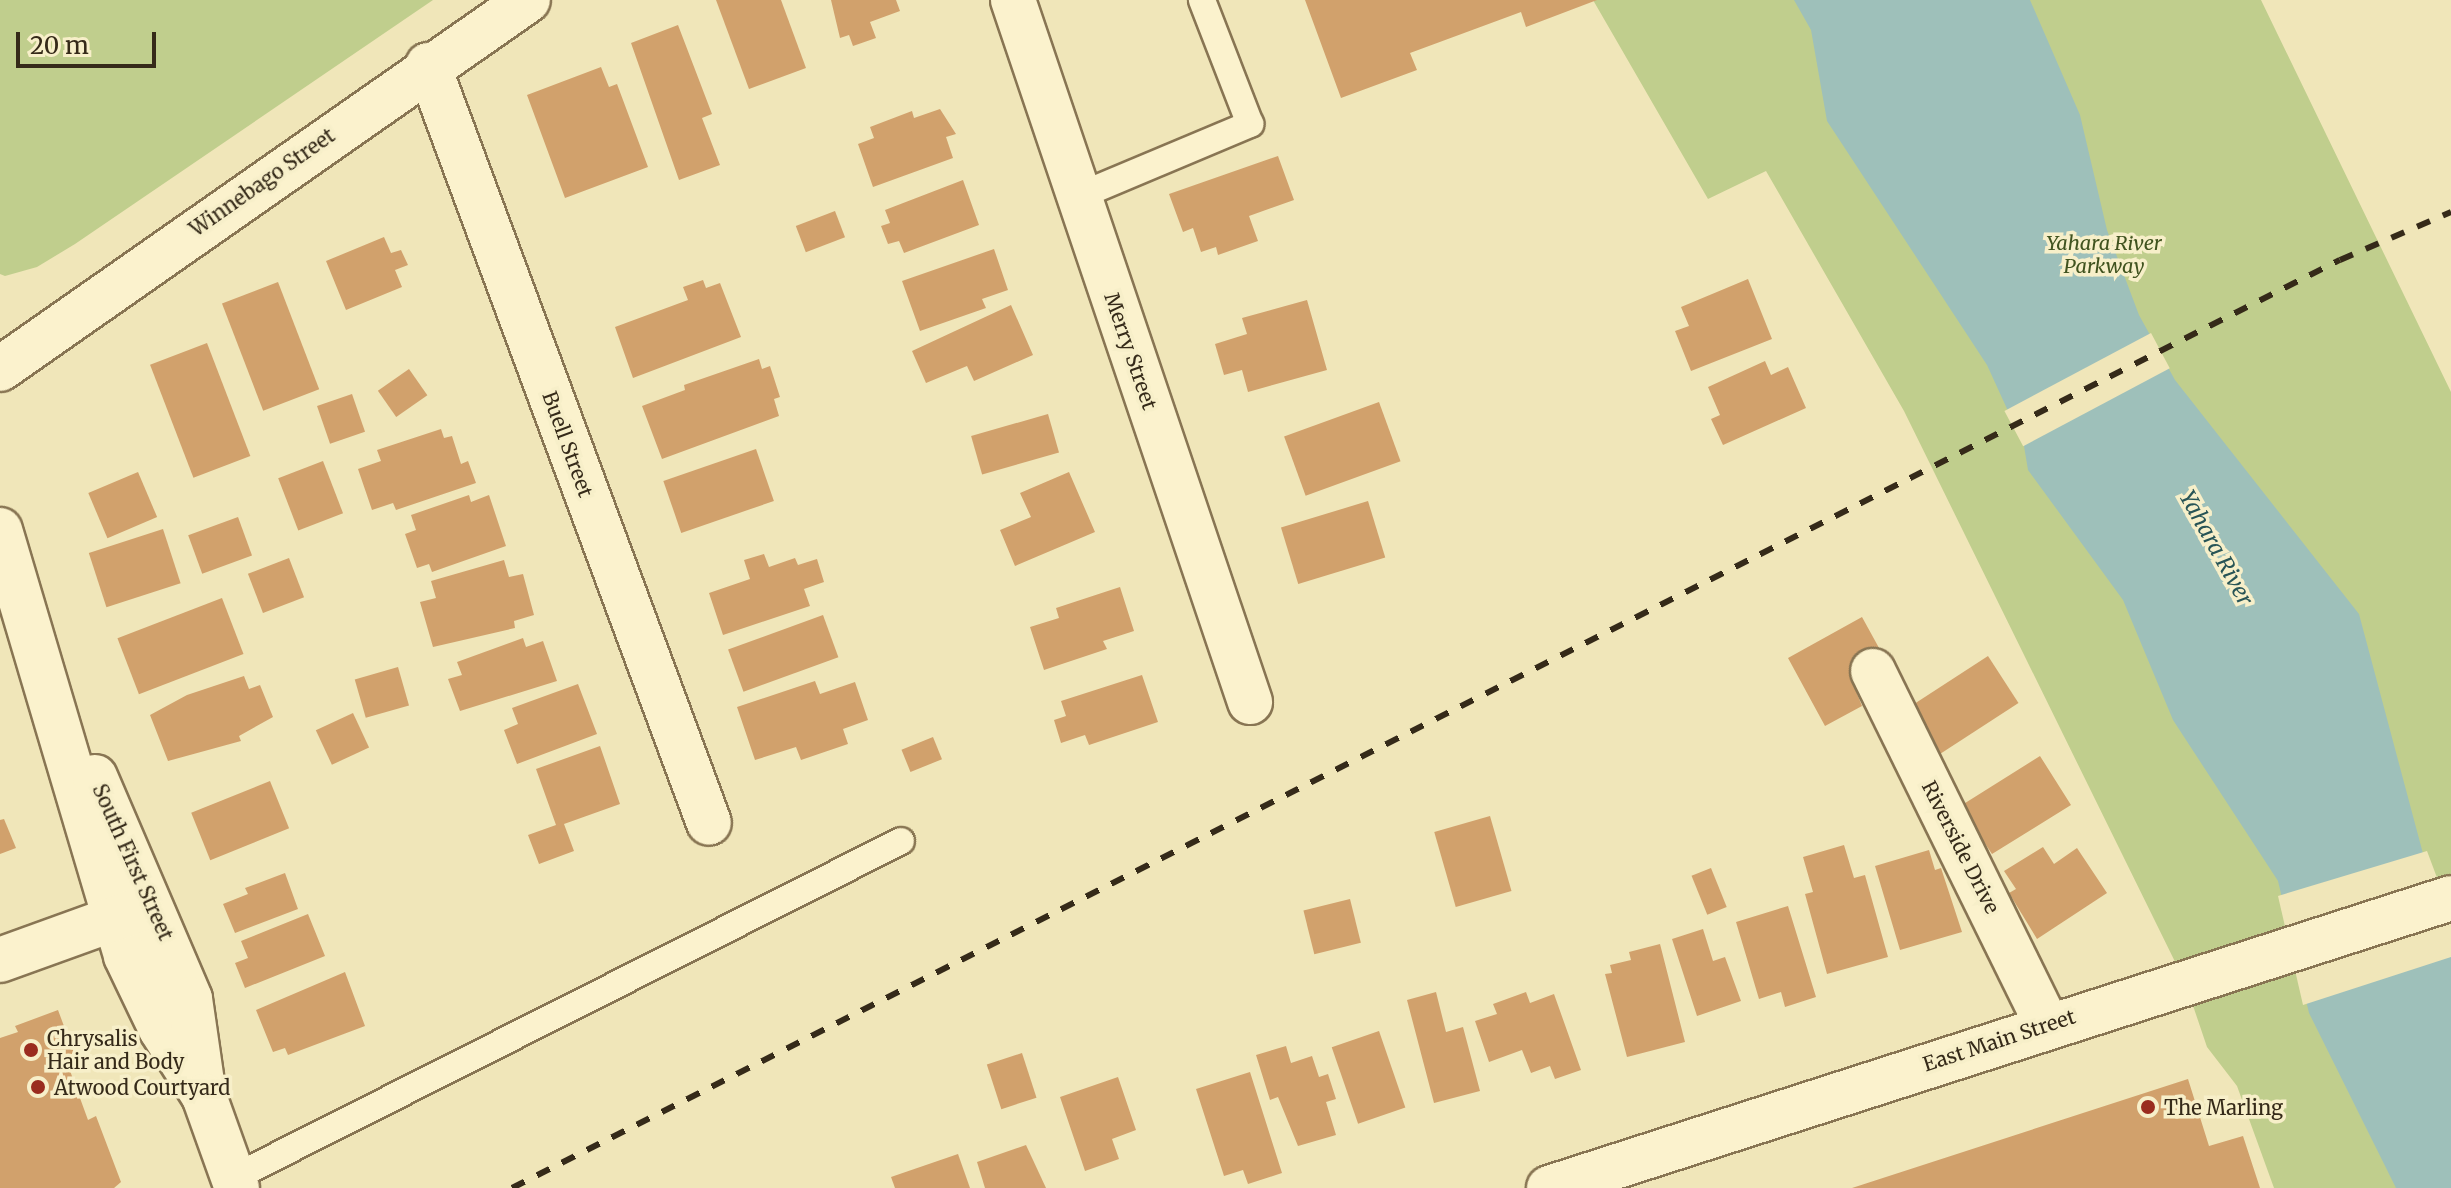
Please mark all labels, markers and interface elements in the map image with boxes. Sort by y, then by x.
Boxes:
scale bar [20,16,160,66]
text: 20 m [30,30,89,61]
street label: Winnebago Street [185,123,339,241]
park label: Yahara River Parkway [2046,231,2162,278]
street label: Merry Street [1100,289,1162,413]
street label: Buell Street [538,388,598,500]
water label: Yahara River [2174,486,2258,610]
street label: Riverside Drive [1917,777,2005,917]
street label: South First Street [88,780,178,944]
street label: East Main Street [1920,1004,2078,1076]
place label: Chrysalis Hair and Body [47,1026,184,1073]
marker: Chrysalis Hair and Body [22,1041,40,1059]
place label: Atwood Courtyard [54,1075,230,1099]
marker: Atwood Courtyard [29,1078,47,1096]
place label: The Marling [2164,1095,2283,1119]
marker: The Marling [2139,1098,2157,1116]

